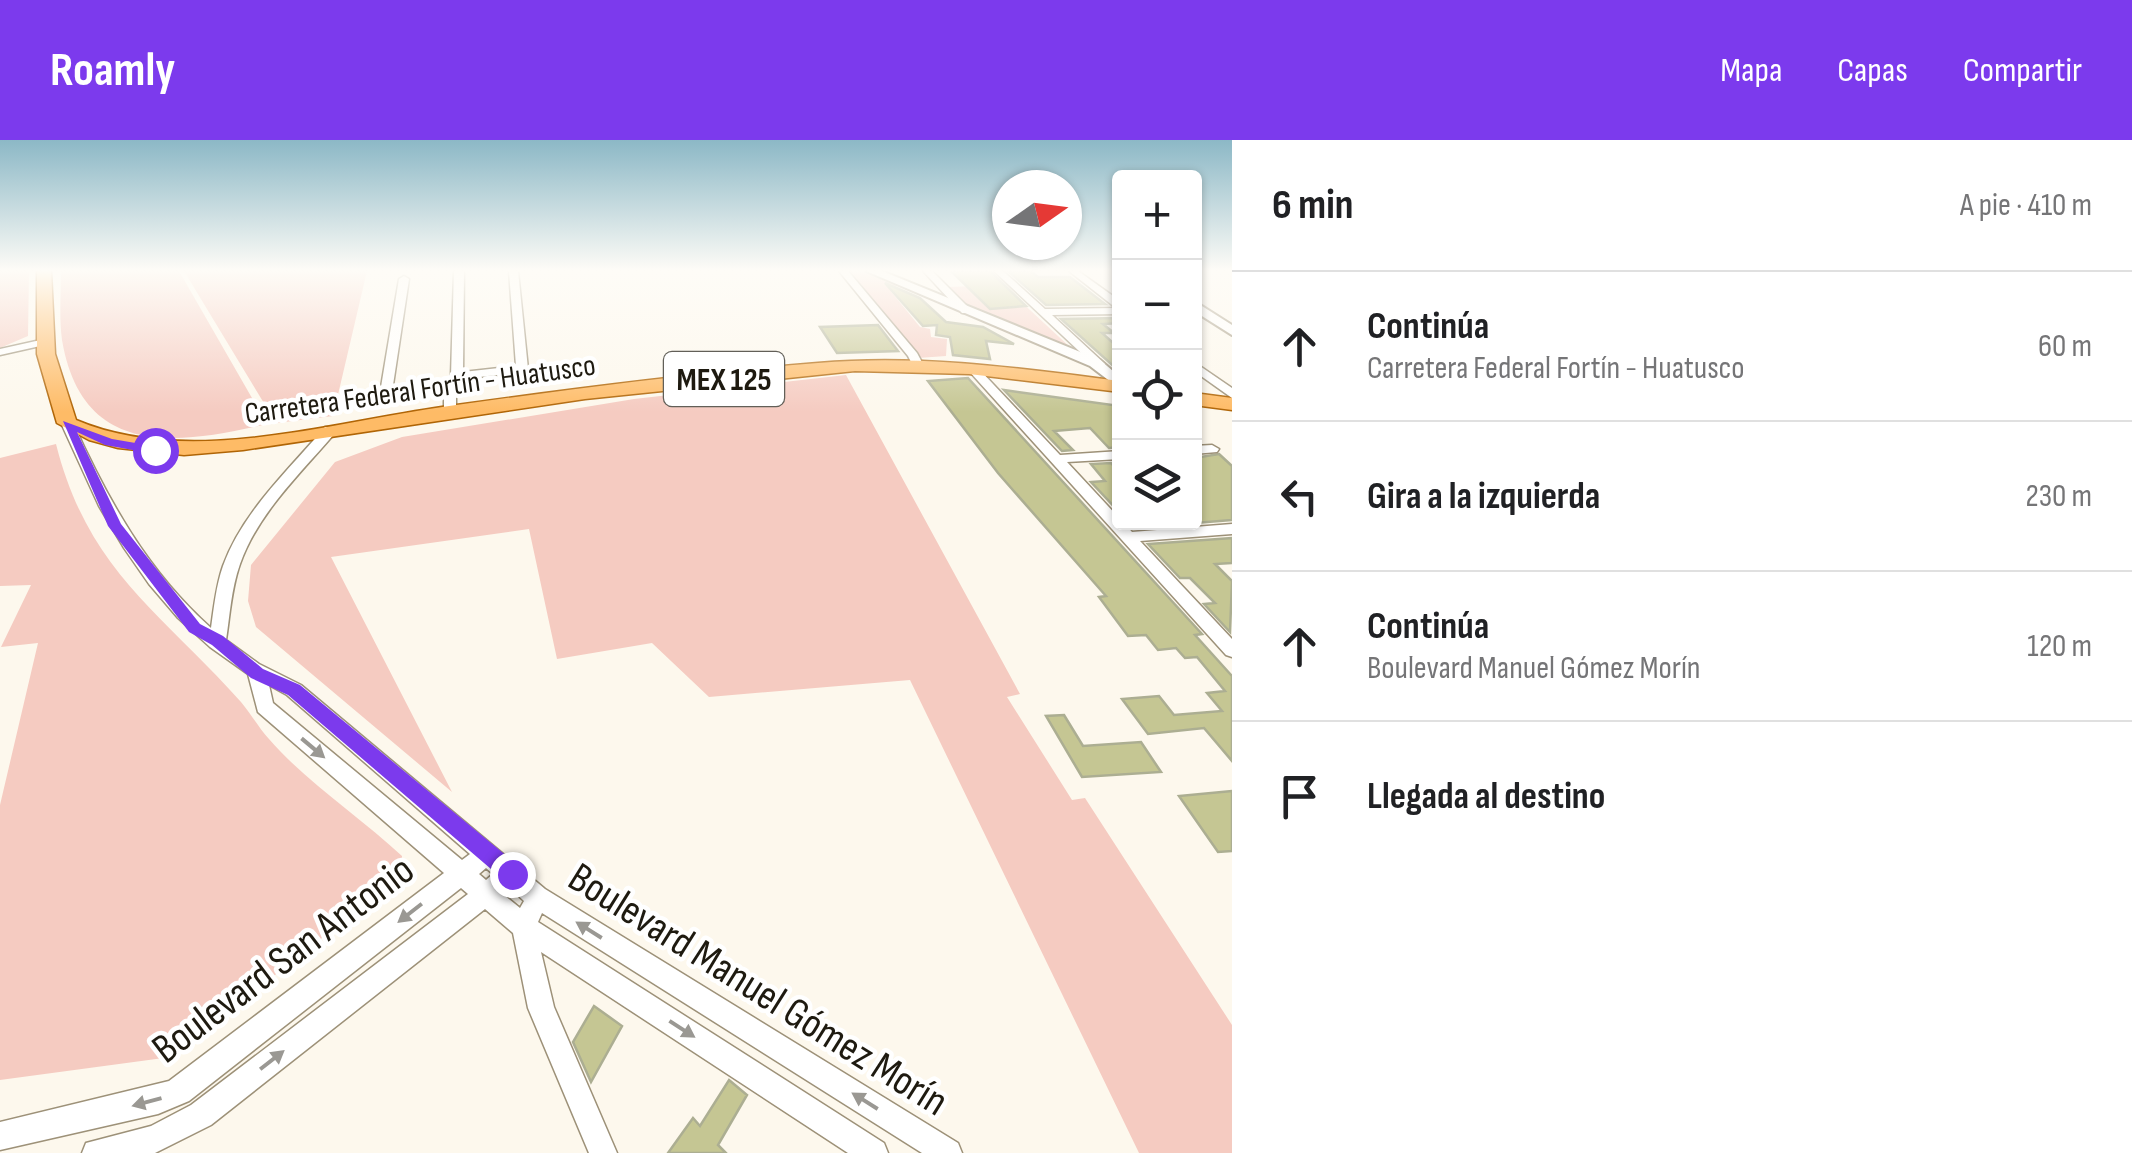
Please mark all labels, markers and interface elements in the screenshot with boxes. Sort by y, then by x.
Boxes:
text: Roamly [50,42,175,99]
text: Mapa [1720,49,1782,92]
text: Capas [1837,49,1908,92]
text: Compartir [1963,49,2082,92]
north arrow [992,170,1082,260]
map controls [1112,170,1202,530]
button: + [1112,170,1202,260]
text: 6 min [1272,180,1353,231]
text: A pie · 410 m [1960,186,2092,225]
button: − [1112,260,1202,350]
text: Continúa [1367,304,1489,349]
icon: ahead [1272,319,1327,374]
text: 60 m [2038,327,2092,366]
street label: Carretera Federal Fortín - Huatusco [242,348,598,432]
text: Carretera Federal Fortín - Huatusco [1367,349,1745,388]
button: locate [1112,350,1202,440]
road number: MEX 125 [664,352,784,406]
route start [133,428,179,474]
button: layers [1112,440,1202,530]
icon: left [1272,469,1327,524]
text: Gira a la izquierda [1367,474,1600,519]
text: 230 m [2025,477,2092,516]
text: Continúa [1367,604,1489,649]
icon: ahead [1272,619,1327,674]
text: 120 m [2027,627,2092,666]
text: Boulevard Manuel Gómez Morín [1367,649,1701,688]
one-way arrow [300,737,325,759]
icon: arrive [1272,769,1327,824]
text: Llegada al destino [1367,774,1605,819]
street label: Boulevard San Antonio [143,845,424,1075]
route end [490,852,536,898]
street label: Boulevard Manuel Gómez Morín [559,853,957,1128]
one-way arrow [397,903,423,923]
one-way arrow [575,921,603,939]
one-way arrow [668,1020,696,1038]
one-way arrow [259,1050,285,1071]
one-way arrow [851,1093,879,1111]
one-way arrow [131,1094,162,1110]

